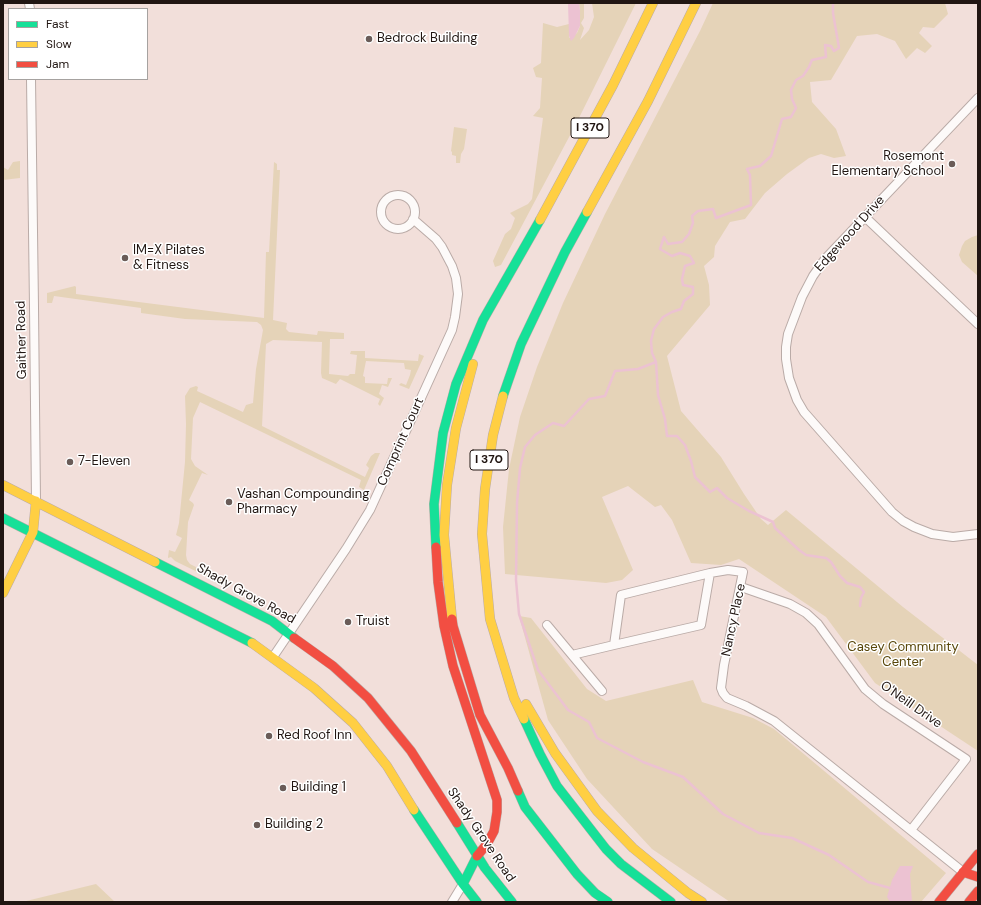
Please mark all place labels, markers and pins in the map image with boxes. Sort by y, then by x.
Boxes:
place label: Bedrock Building [377,31,477,47]
marker: Bedrock Building [364,34,374,44]
place label: Rosemont Elementary School [832,149,944,180]
marker: Rosemont Elementary School [947,159,957,169]
place label: IM=X Pilates & Fitness [133,243,205,274]
marker: IM=X Pilates & Fitness [120,253,130,263]
place label: 7-Eleven [78,454,130,470]
marker: 7-Eleven [65,457,75,467]
place label: Vashan Compounding Pharmacy [237,487,369,518]
marker: Vashan Compounding Pharmacy [224,497,234,507]
place label: Truist [356,614,389,630]
marker: Truist [343,617,353,627]
place label: Red Roof Inn [277,728,352,744]
marker: Red Roof Inn [264,731,274,741]
place label: Building 1 [291,780,346,796]
marker: Building 1 [278,783,288,793]
place label: Building 2 [265,817,323,833]
marker: Building 2 [252,820,262,830]

